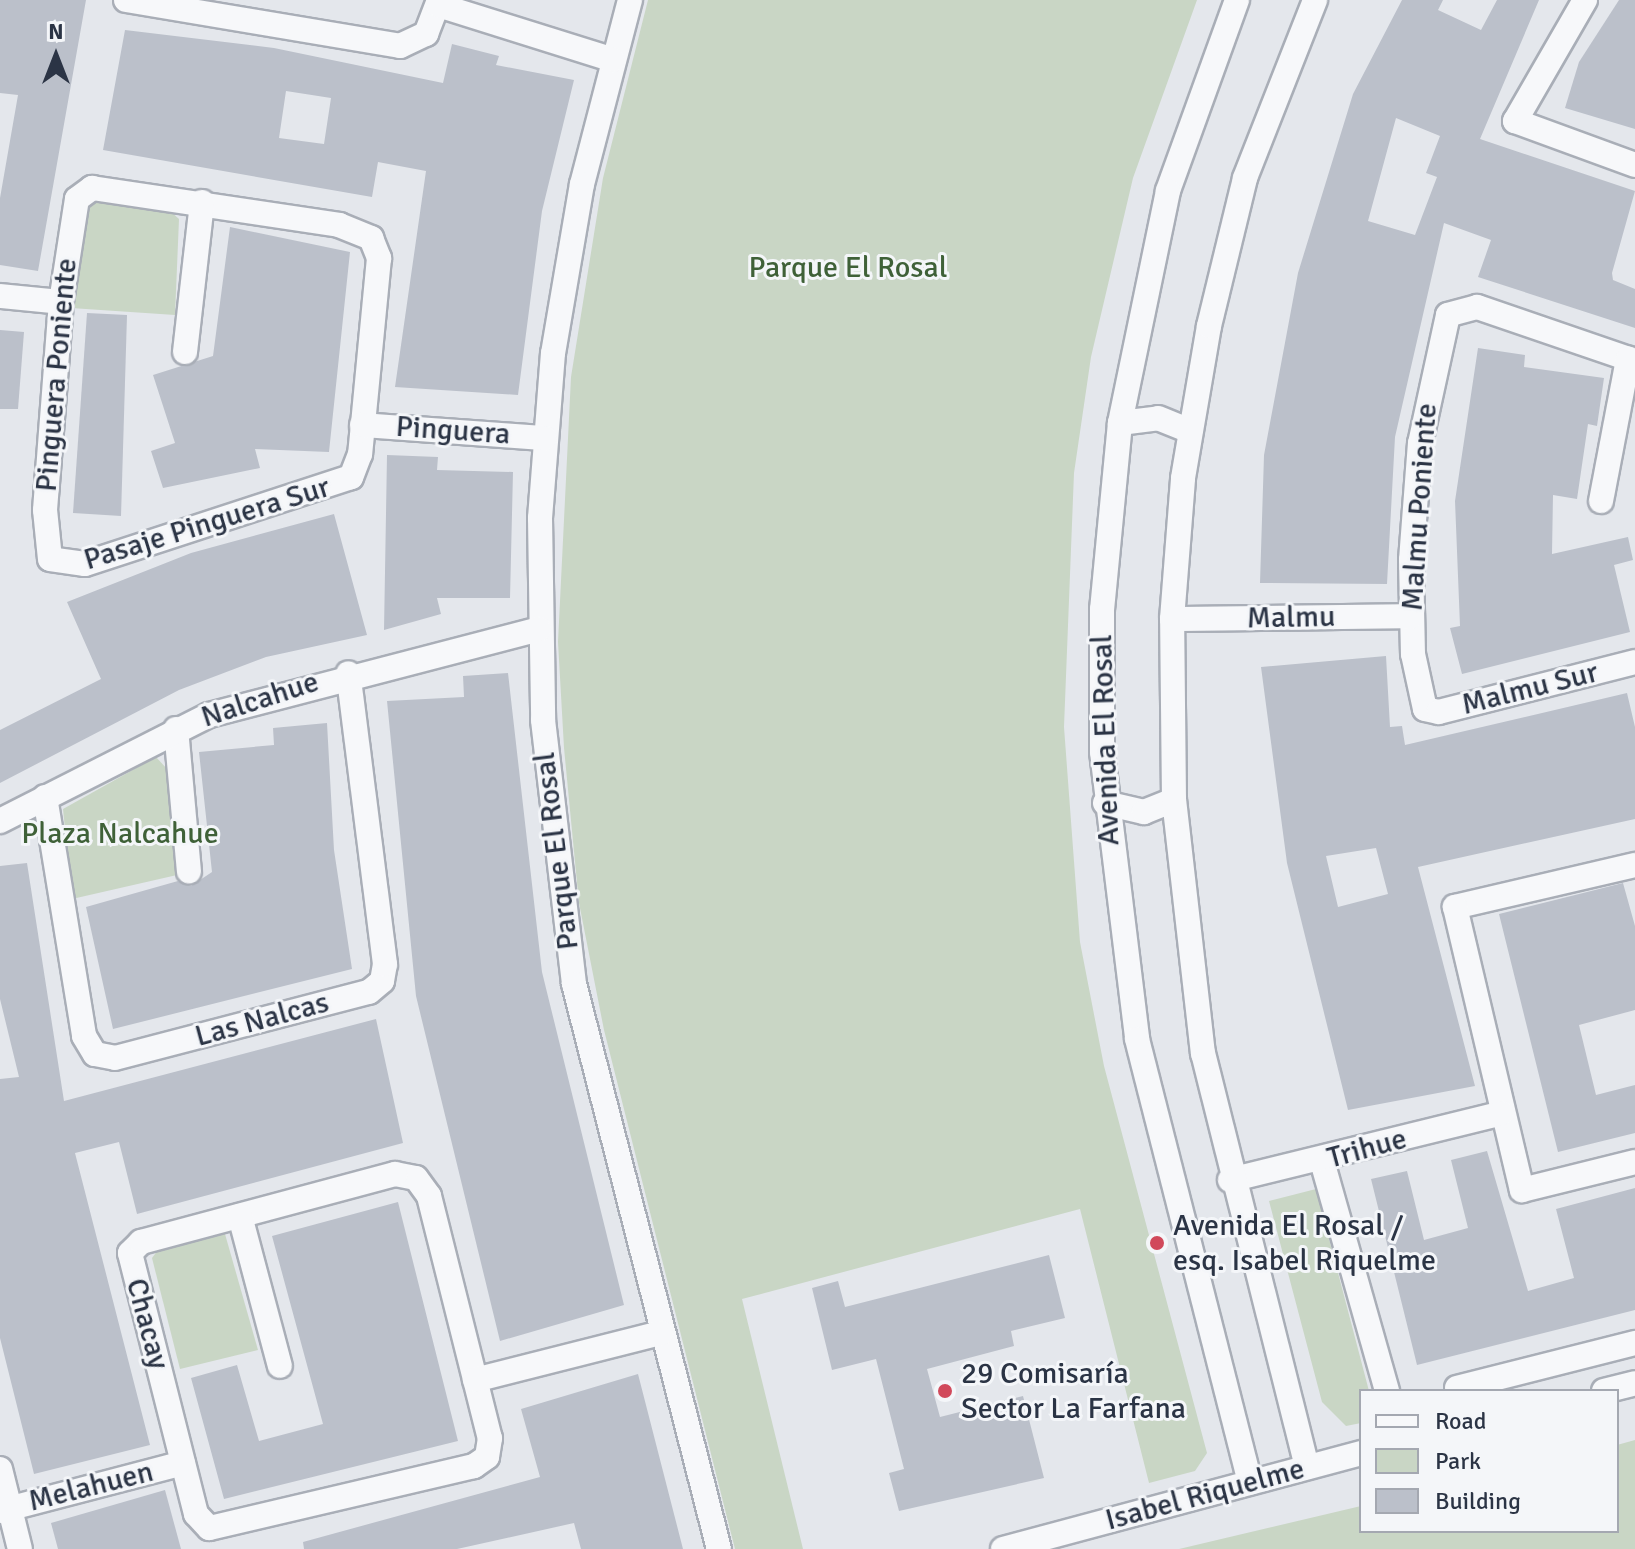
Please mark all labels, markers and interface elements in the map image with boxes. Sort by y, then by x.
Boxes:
north arrow [16,16,96,96]
text: N [48,18,64,45]
park label: Parque El Rosal [749,250,947,286]
street label: Pinguera Poniente [29,257,85,493]
street label: Malmu Poniente [1395,402,1445,612]
street label: Pinguera [395,409,511,453]
street label: Pasaje Pinguera Sur [80,469,334,579]
street label: Malmu [1246,599,1336,637]
street label: Avenida El Rosal [1084,634,1128,846]
street label: Malmu Sur [1458,655,1602,723]
street label: Nalcahue [197,664,323,736]
street label: Parque El Rosal [527,750,587,952]
park label: Plaza Nalcahue [21,816,219,852]
street label: Las Nalcas [191,985,333,1055]
street label: Trihue [1323,1121,1411,1177]
place label: Avenida El Rosal / esq. Isabel Riquelme [1173,1208,1436,1278]
marker: Avenida El Rosal / esq. Isabel Riquelme [1148,1234,1166,1252]
street label: Chacay [118,1275,176,1373]
place label: 29 Comisaría Sector La Farfana [961,1356,1186,1426]
marker: 29 Comisaría Sector La Farfana [936,1382,954,1400]
legend [1359,1389,1619,1533]
text: Road [1435,1406,1486,1436]
text: Park [1435,1446,1481,1476]
street label: Isabel Riquelme [1102,1451,1308,1539]
street label: Melahuen [25,1454,157,1520]
text: Building [1435,1486,1521,1516]

